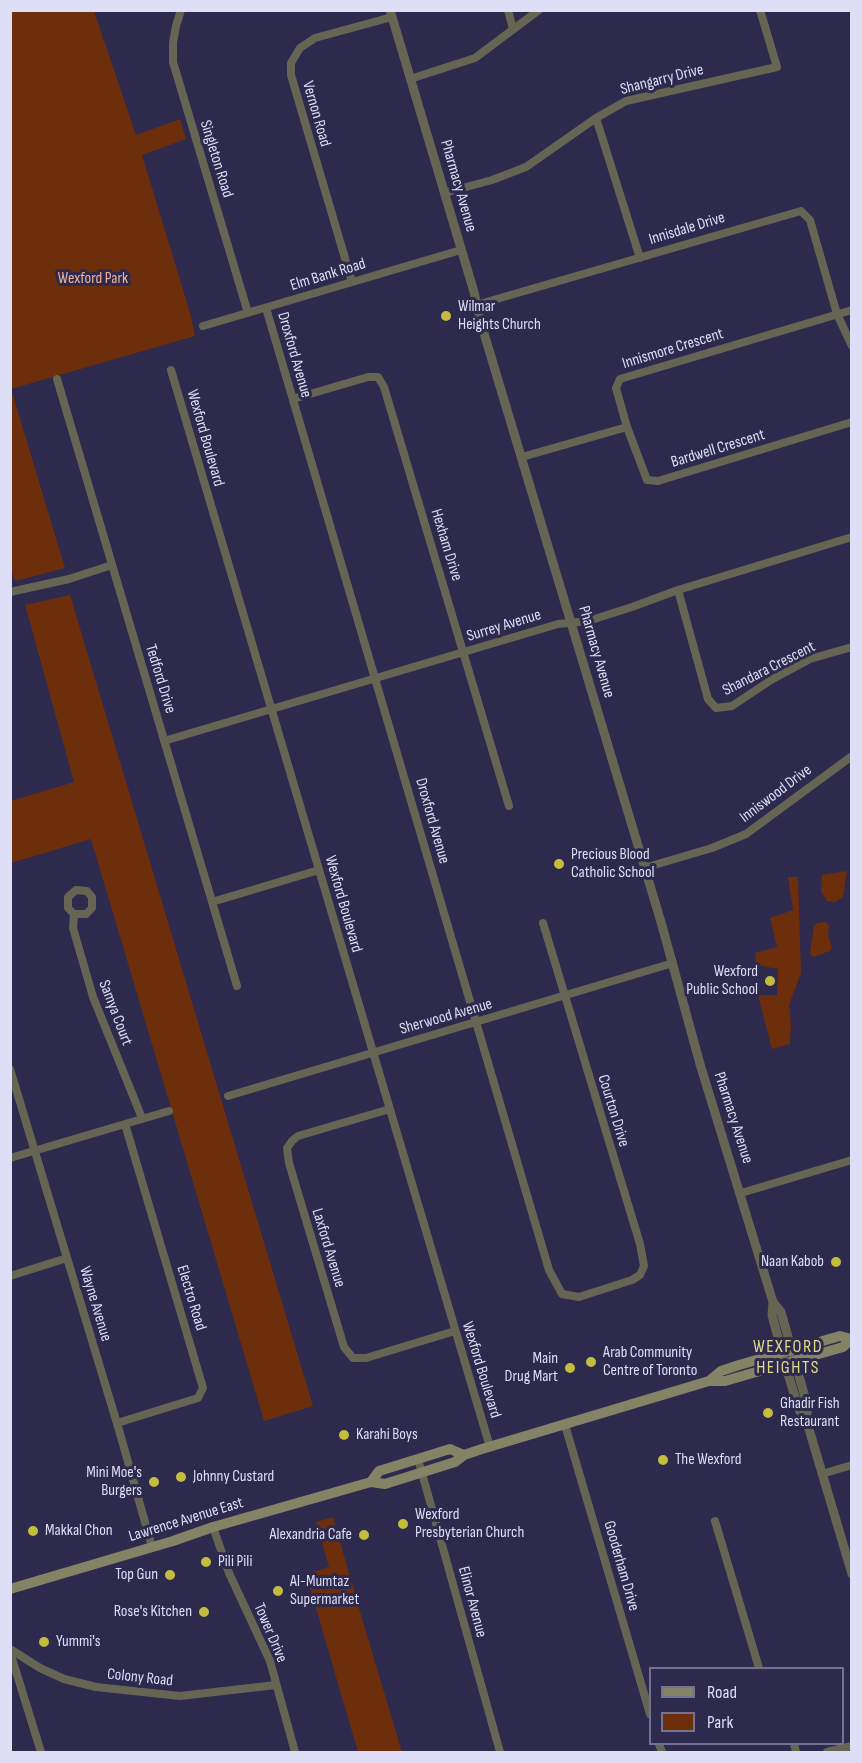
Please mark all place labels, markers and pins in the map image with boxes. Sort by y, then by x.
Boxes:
place label: Wilmar Heights Church [458,297,541,335]
marker: Wilmar Heights Church [439,309,453,323]
place label: Precious Blood Catholic School [571,845,655,883]
marker: Precious Blood Catholic School [552,857,566,871]
place label: Wexford Public School [686,962,758,1000]
marker: Wexford Public School [763,974,777,988]
place label: Naan Kabob [761,1252,824,1272]
marker: Naan Kabob [829,1255,843,1269]
place label: Arab Community Centre of Toronto [603,1343,697,1381]
place label: Main Drug Mart [505,1349,558,1387]
marker: Arab Community Centre of Toronto [584,1355,598,1369]
marker: Main Drug Mart [563,1361,577,1375]
place label: Ghadir Fish Restaurant [780,1394,840,1432]
marker: Ghadir Fish Restaurant [761,1406,775,1420]
place label: Karahi Boys [356,1425,418,1445]
marker: Karahi Boys [337,1428,351,1442]
place label: The Wexford [675,1450,742,1470]
marker: The Wexford [656,1453,670,1467]
place label: Mini Moe's Burgers [86,1463,142,1501]
place label: Johnny Custard [193,1467,274,1487]
marker: Johnny Custard [174,1470,188,1484]
marker: Mini Moe's Burgers [147,1475,161,1489]
place label: Wexford Presbyterian Church [415,1505,524,1543]
marker: Wexford Presbyterian Church [396,1517,410,1531]
place label: Makkal Chon [45,1521,113,1541]
marker: Makkal Chon [26,1524,40,1538]
place label: Alexandria Cafe [270,1525,352,1545]
marker: Alexandria Cafe [357,1528,371,1542]
place label: Pili Pili [218,1552,253,1572]
marker: Pili Pili [199,1555,213,1569]
place label: Top Gun [115,1565,158,1585]
marker: Top Gun [163,1568,177,1582]
place label: Al-Mumtaz Supermarket [290,1572,359,1610]
marker: Al-Mumtaz Supermarket [271,1584,285,1598]
place label: Rose's Kitchen [114,1602,192,1622]
marker: Rose's Kitchen [197,1605,211,1619]
place label: Yummi's [56,1632,100,1652]
marker: Yummi's [37,1635,51,1649]

